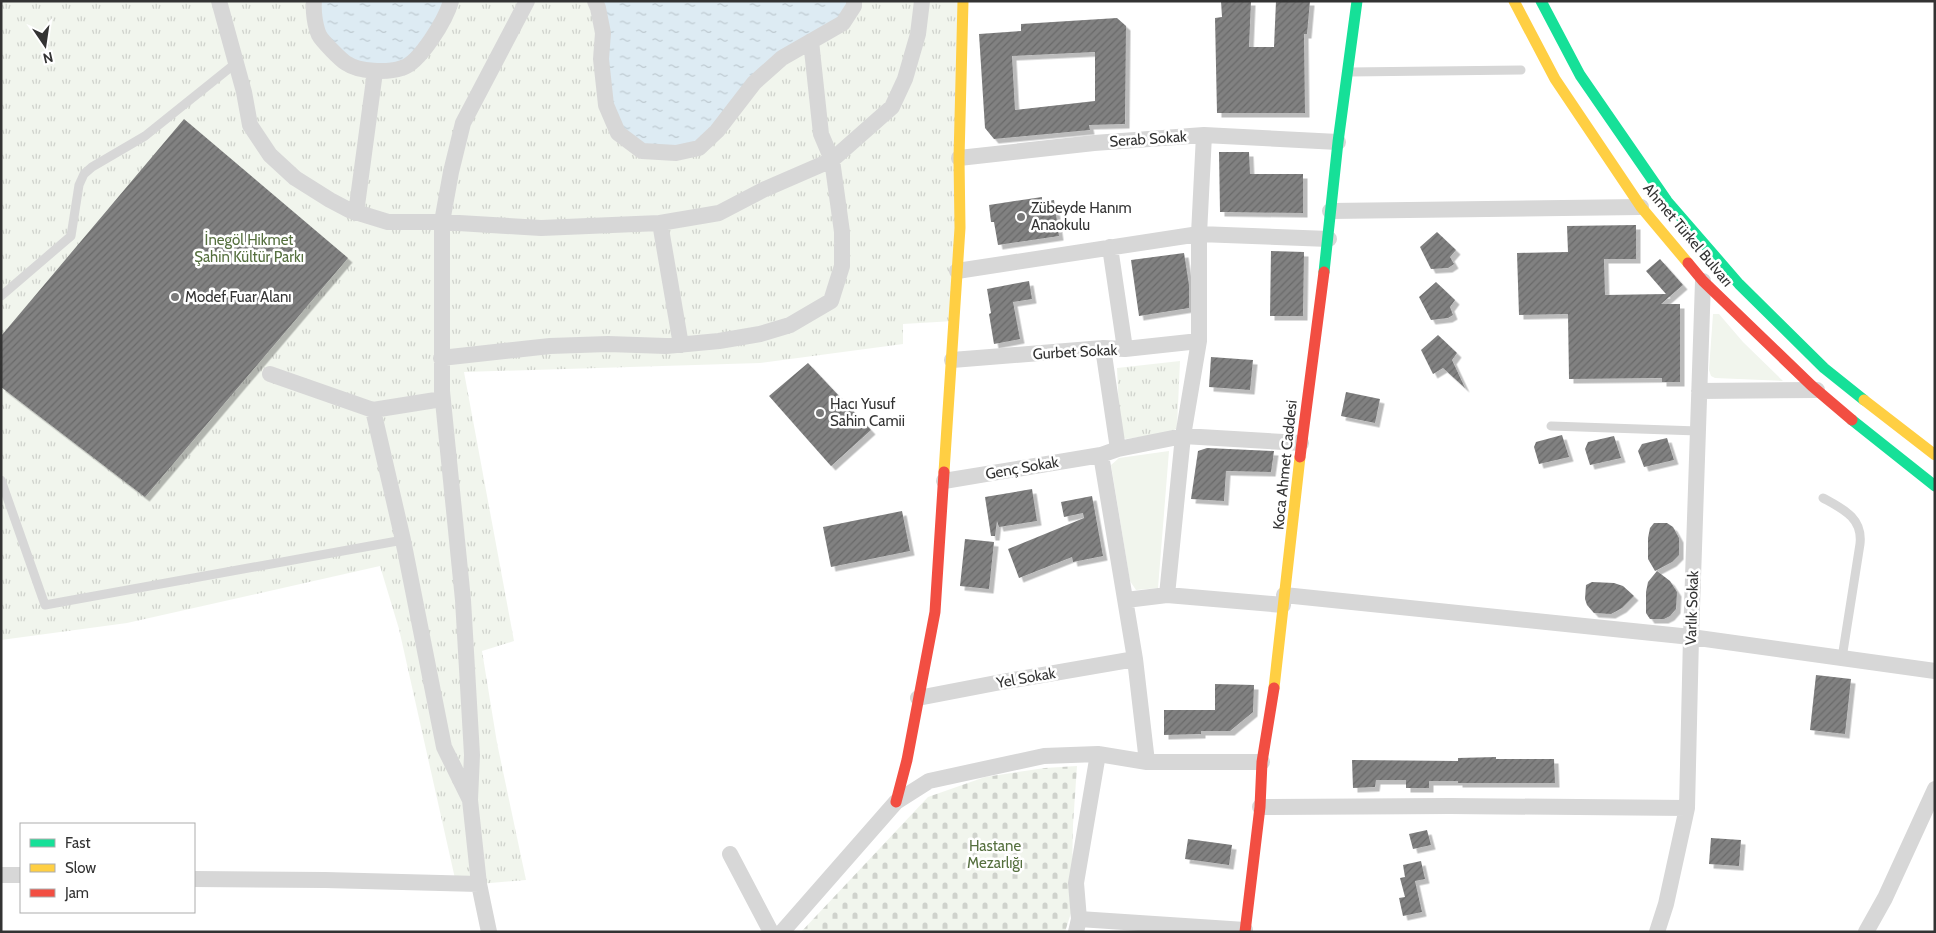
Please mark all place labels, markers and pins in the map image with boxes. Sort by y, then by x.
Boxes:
place label: Zübeyde Hanım Anaokulu [1031,199,1132,234]
marker: Zübeyde Hanım Anaokulu [1015,211,1027,223]
place label: Modef Fuar Alanı [185,288,291,306]
marker: Modef Fuar Alanı [169,291,181,303]
place label: Hacı Yusuf Sahin Camii [830,395,905,430]
marker: Hacı Yusuf Sahin Camii [814,407,826,419]

